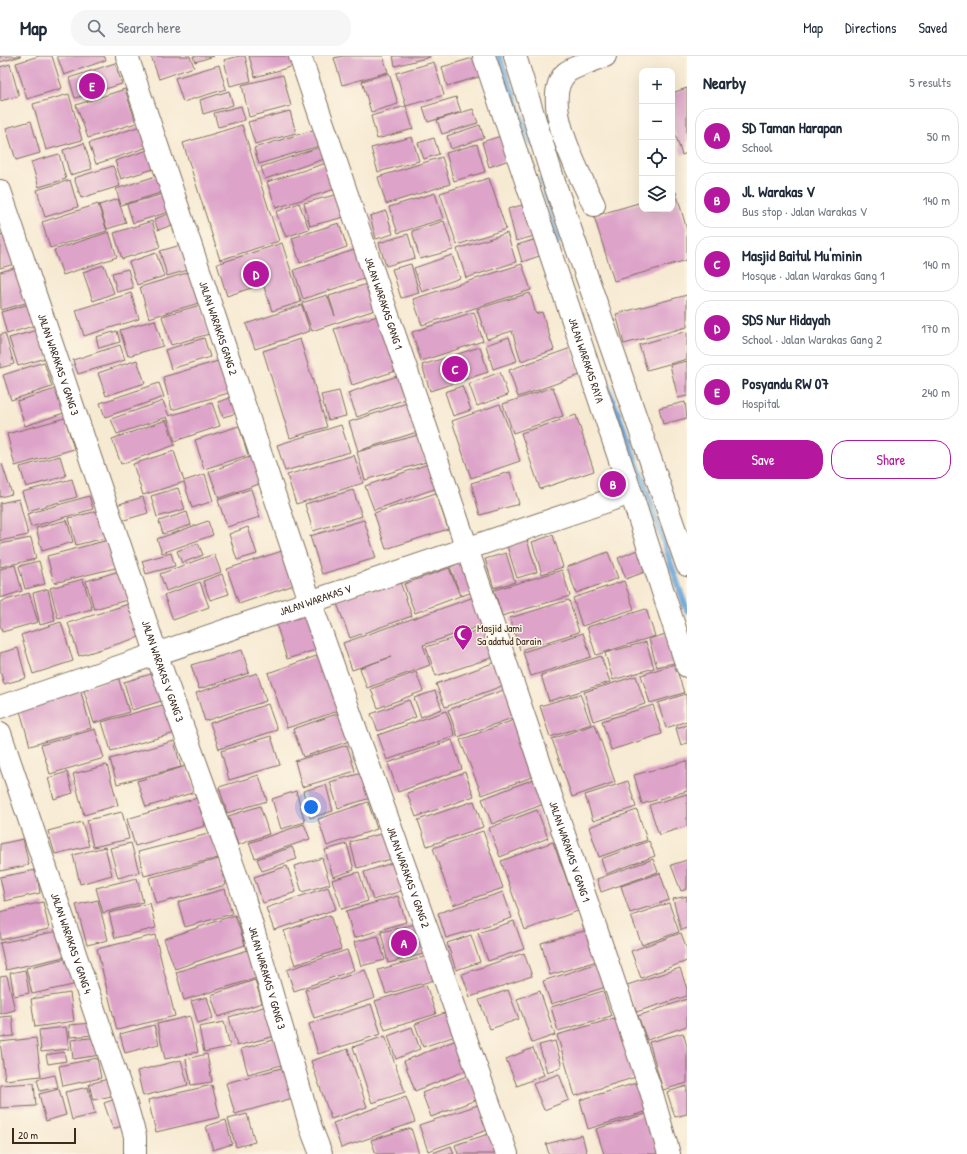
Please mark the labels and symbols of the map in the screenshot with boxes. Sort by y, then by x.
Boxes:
pin: E [79,71,105,101]
street label: JALAN WARAKAS GANG 1 [362,255,406,351]
pin: D [243,259,269,289]
street label: JALAN WARAKAS GANG 2 [196,279,241,377]
street label: JALAN WARAKAS V GANG 3 [35,312,82,417]
street label: JALAN WARAKAS RAYA [565,316,607,405]
pin: C [442,354,468,384]
pin: B [600,469,626,499]
street label: JALAN WARAKAS V [278,581,354,619]
street label: JALAN WARAKAS V GANG 3 [139,619,187,724]
place label: Masjid Jami Sa'adatud Darain [477,621,542,648]
mosque icon: Masjid Jami Sa'adatud Darain [452,623,474,651]
your location [301,797,321,817]
street label: JALAN WARAKAS V GANG 1 [546,799,593,904]
street label: JALAN WARAKAS V GANG 2 [384,824,433,930]
street label: JALAN WARAKAS V GANG 4 [48,891,95,996]
street label: JALAN WARAKAS V GANG 3 [246,925,289,1031]
pin: A [391,928,417,958]
scale bar [12,1126,76,1145]

